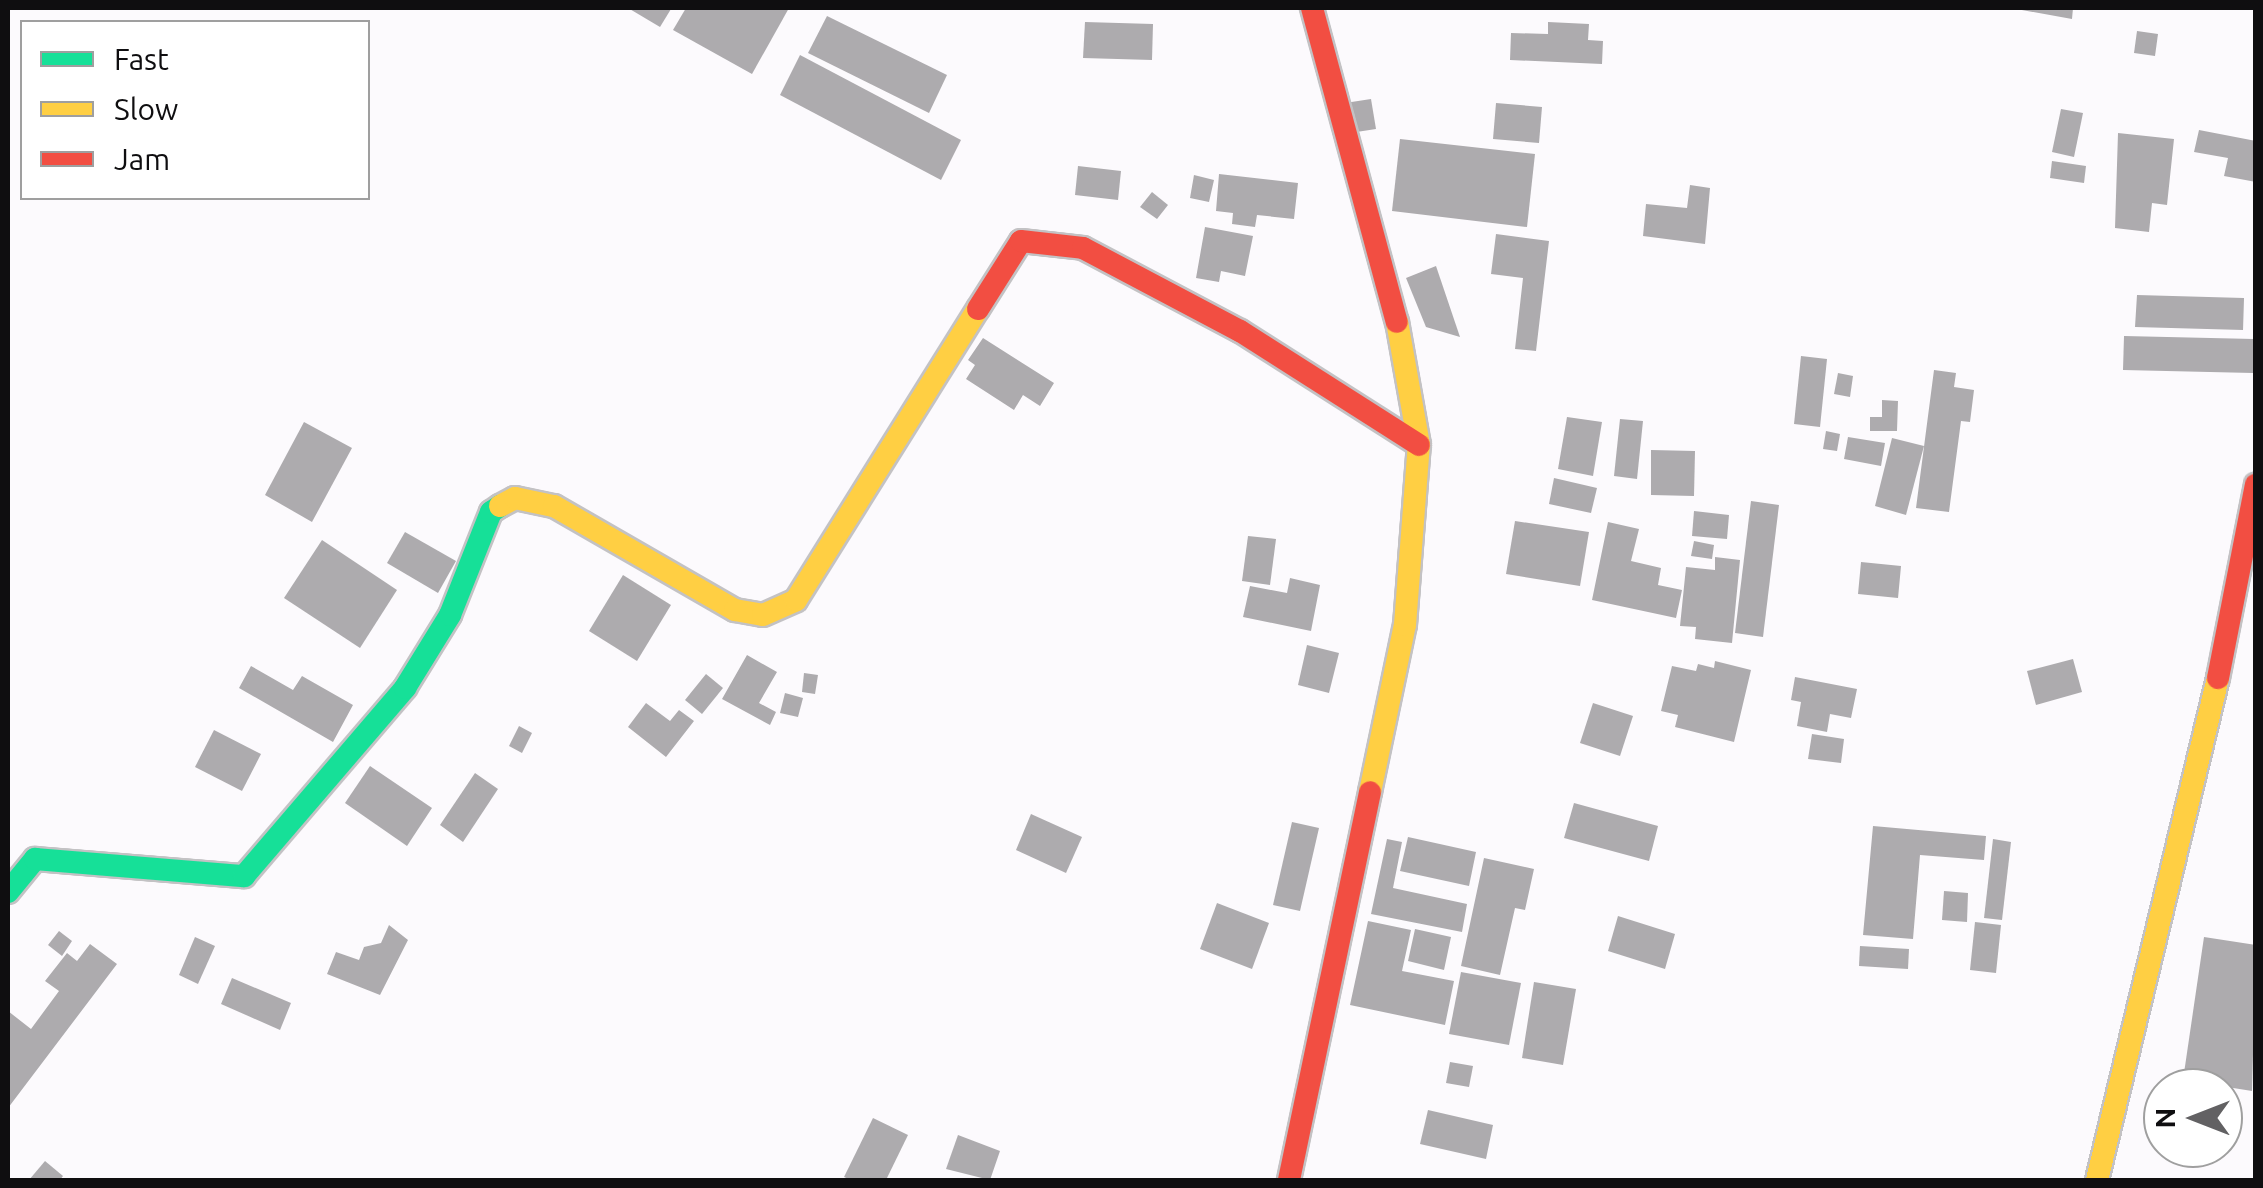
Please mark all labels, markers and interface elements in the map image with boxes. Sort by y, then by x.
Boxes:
legend [20,20,370,200]
text: Fast [114,42,169,76]
text: Slow [114,92,178,126]
text: Jam [114,142,170,176]
north arrow [2143,1068,2243,1168]
text: N [2149,1108,2180,1128]

